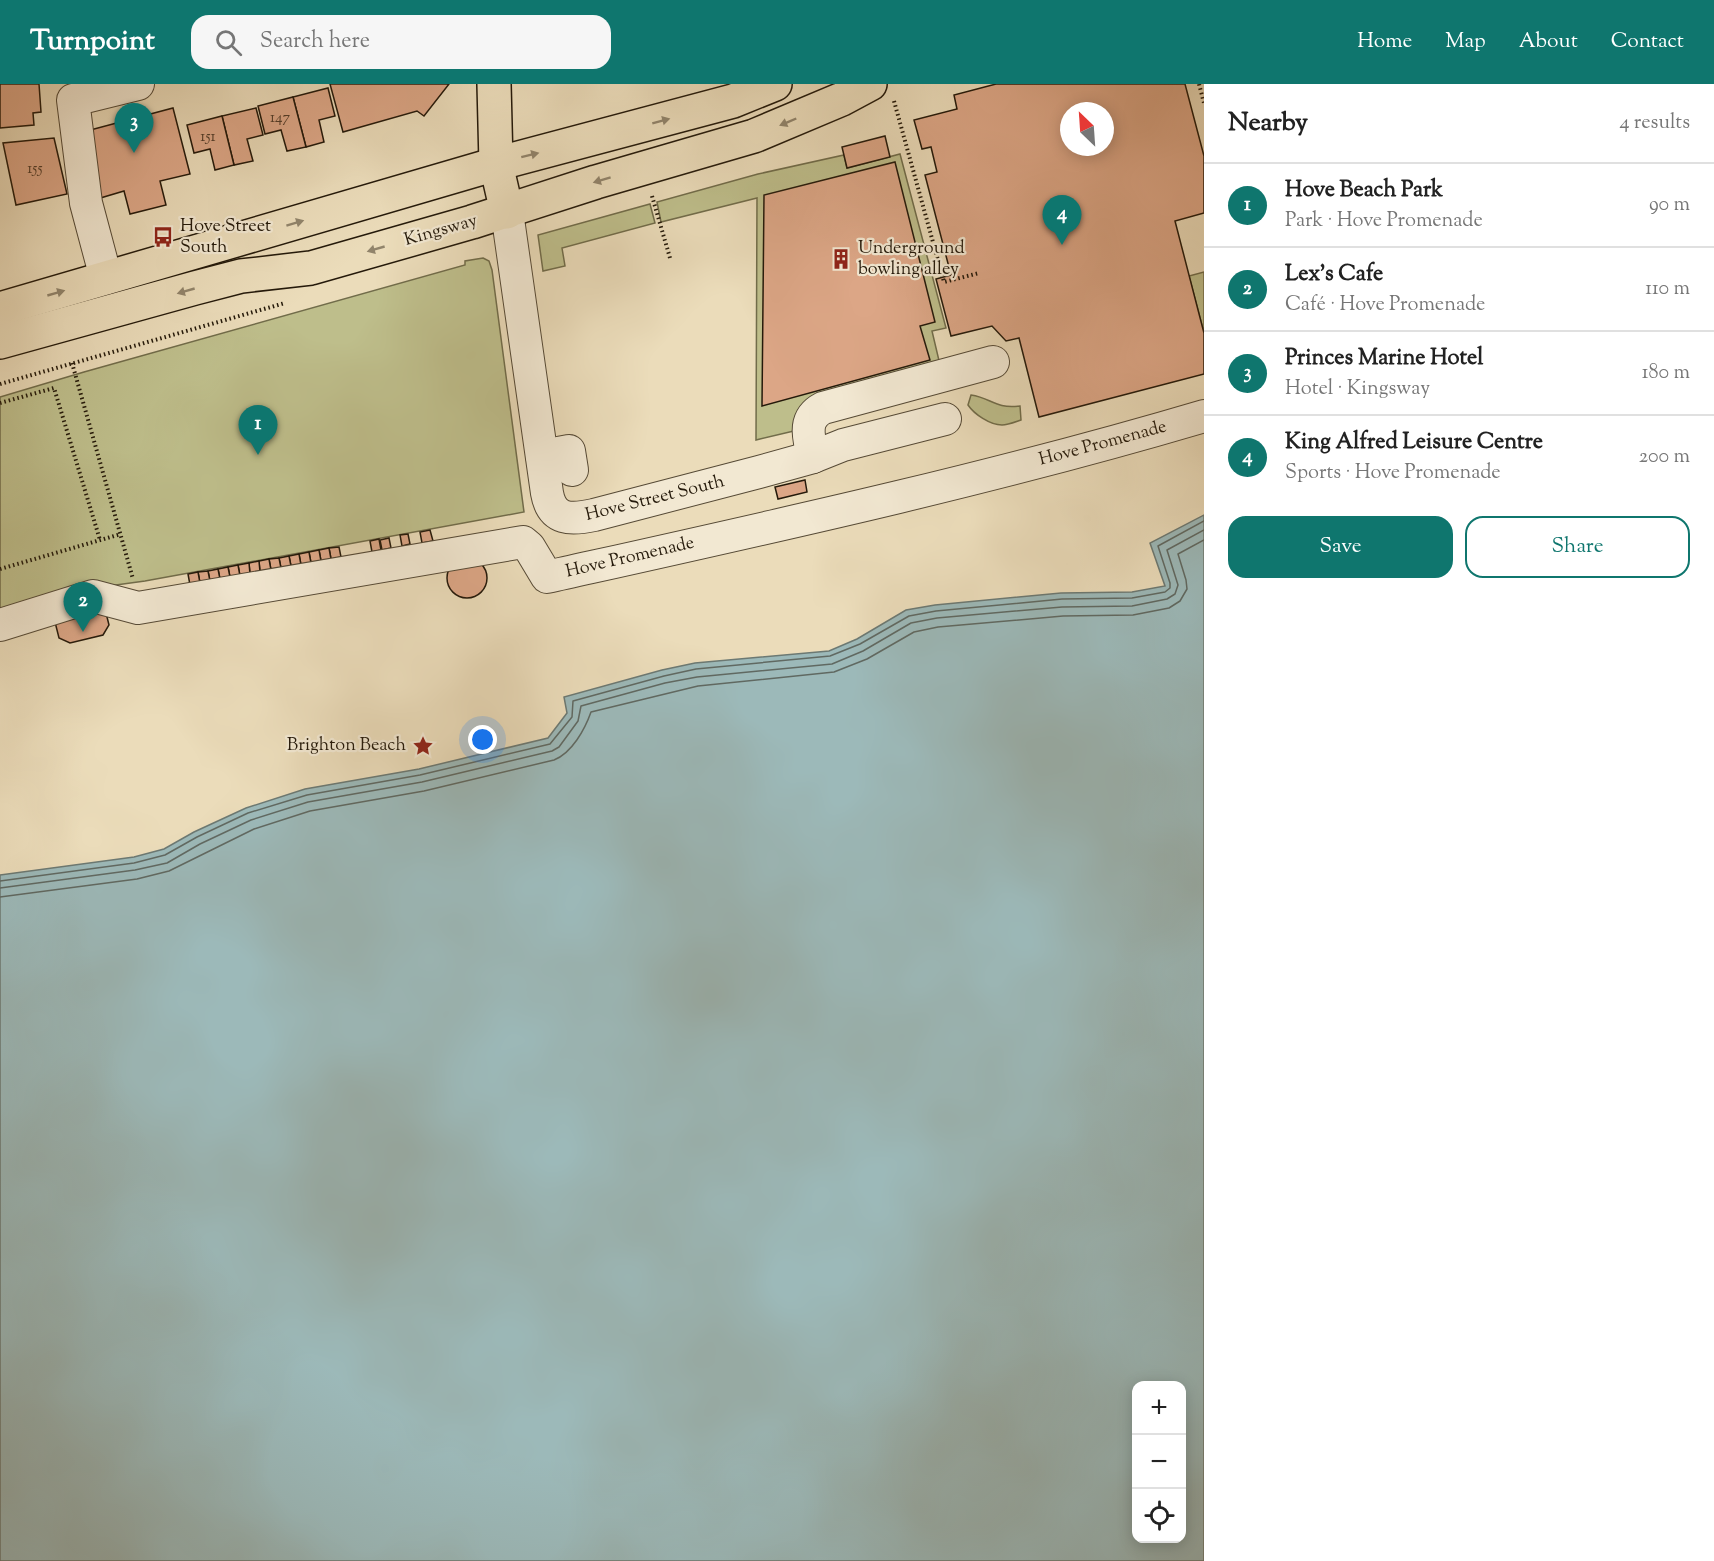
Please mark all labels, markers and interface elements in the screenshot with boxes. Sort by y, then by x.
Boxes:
search box [191,15,611,69]
text: Turnpoint [30,22,155,62]
icon: search [212,26,245,59]
text: Search here [260,26,370,58]
text: Home [1357,27,1412,57]
text: Map [1445,27,1486,57]
text: About [1519,27,1578,57]
text: Contact [1611,27,1684,57]
north arrow [1060,102,1114,156]
pin: 3 [114,104,154,153]
text: Nearby [1228,105,1308,142]
house number: 147 [270,108,291,129]
text: 4 results [1619,109,1690,138]
one-way arrow [652,116,670,125]
one-way arrow [779,118,797,127]
house number: 151 [200,127,216,148]
one-way arrow [521,150,539,160]
house number: 155 [27,159,43,180]
text: Hove Beach Park [1285,175,1443,207]
one-way arrow [593,176,611,185]
text: 1 [1244,191,1251,220]
text: 90 m [1649,191,1690,220]
pin: 4 [1042,196,1082,245]
text: Park · Hove Promenade [1285,207,1483,236]
street label: Kingsway [401,208,481,254]
place label: Hove Street South [180,214,271,261]
one-way arrow [286,218,304,227]
bus stop icon: Hove Street South [151,225,175,249]
place label: Underground bowling alley [858,236,965,283]
one-way arrow [367,245,385,255]
building icon: Underground bowling alley [829,247,853,271]
text: Lex's Cafe [1285,259,1383,291]
text: 2 [1243,275,1252,304]
text: 110 m [1645,275,1690,304]
one-way arrow [177,286,195,296]
one-way arrow [47,288,65,297]
text: Café · Hove Promenade [1285,291,1485,320]
text: Princes Marine Hotel [1285,343,1483,375]
text: 3 [1243,359,1252,388]
text: 180 m [1642,359,1690,388]
text: Hotel · Kingsway [1285,375,1430,404]
pin: 1 [238,406,278,455]
street label: Hove Promenade [1036,414,1170,474]
text: King Alfred Leisure Centre [1285,427,1543,459]
text: 4 [1242,443,1253,472]
text: 200 m [1639,443,1690,472]
text: Sports · Hove Promenade [1285,459,1501,488]
street label: Hove Street South [583,469,728,529]
button: Save [1228,516,1453,578]
button: Share [1465,516,1690,578]
street label: Hove Promenade [563,531,697,585]
pin: 2 [64,582,103,632]
your location [468,725,497,754]
place label: Brighton Beach [287,733,406,759]
place icon: Brighton Beach [411,734,435,758]
map controls [1132,1381,1186,1543]
button: + [1132,1381,1186,1435]
button: − [1132,1435,1186,1489]
button: locate [1132,1489,1186,1543]

